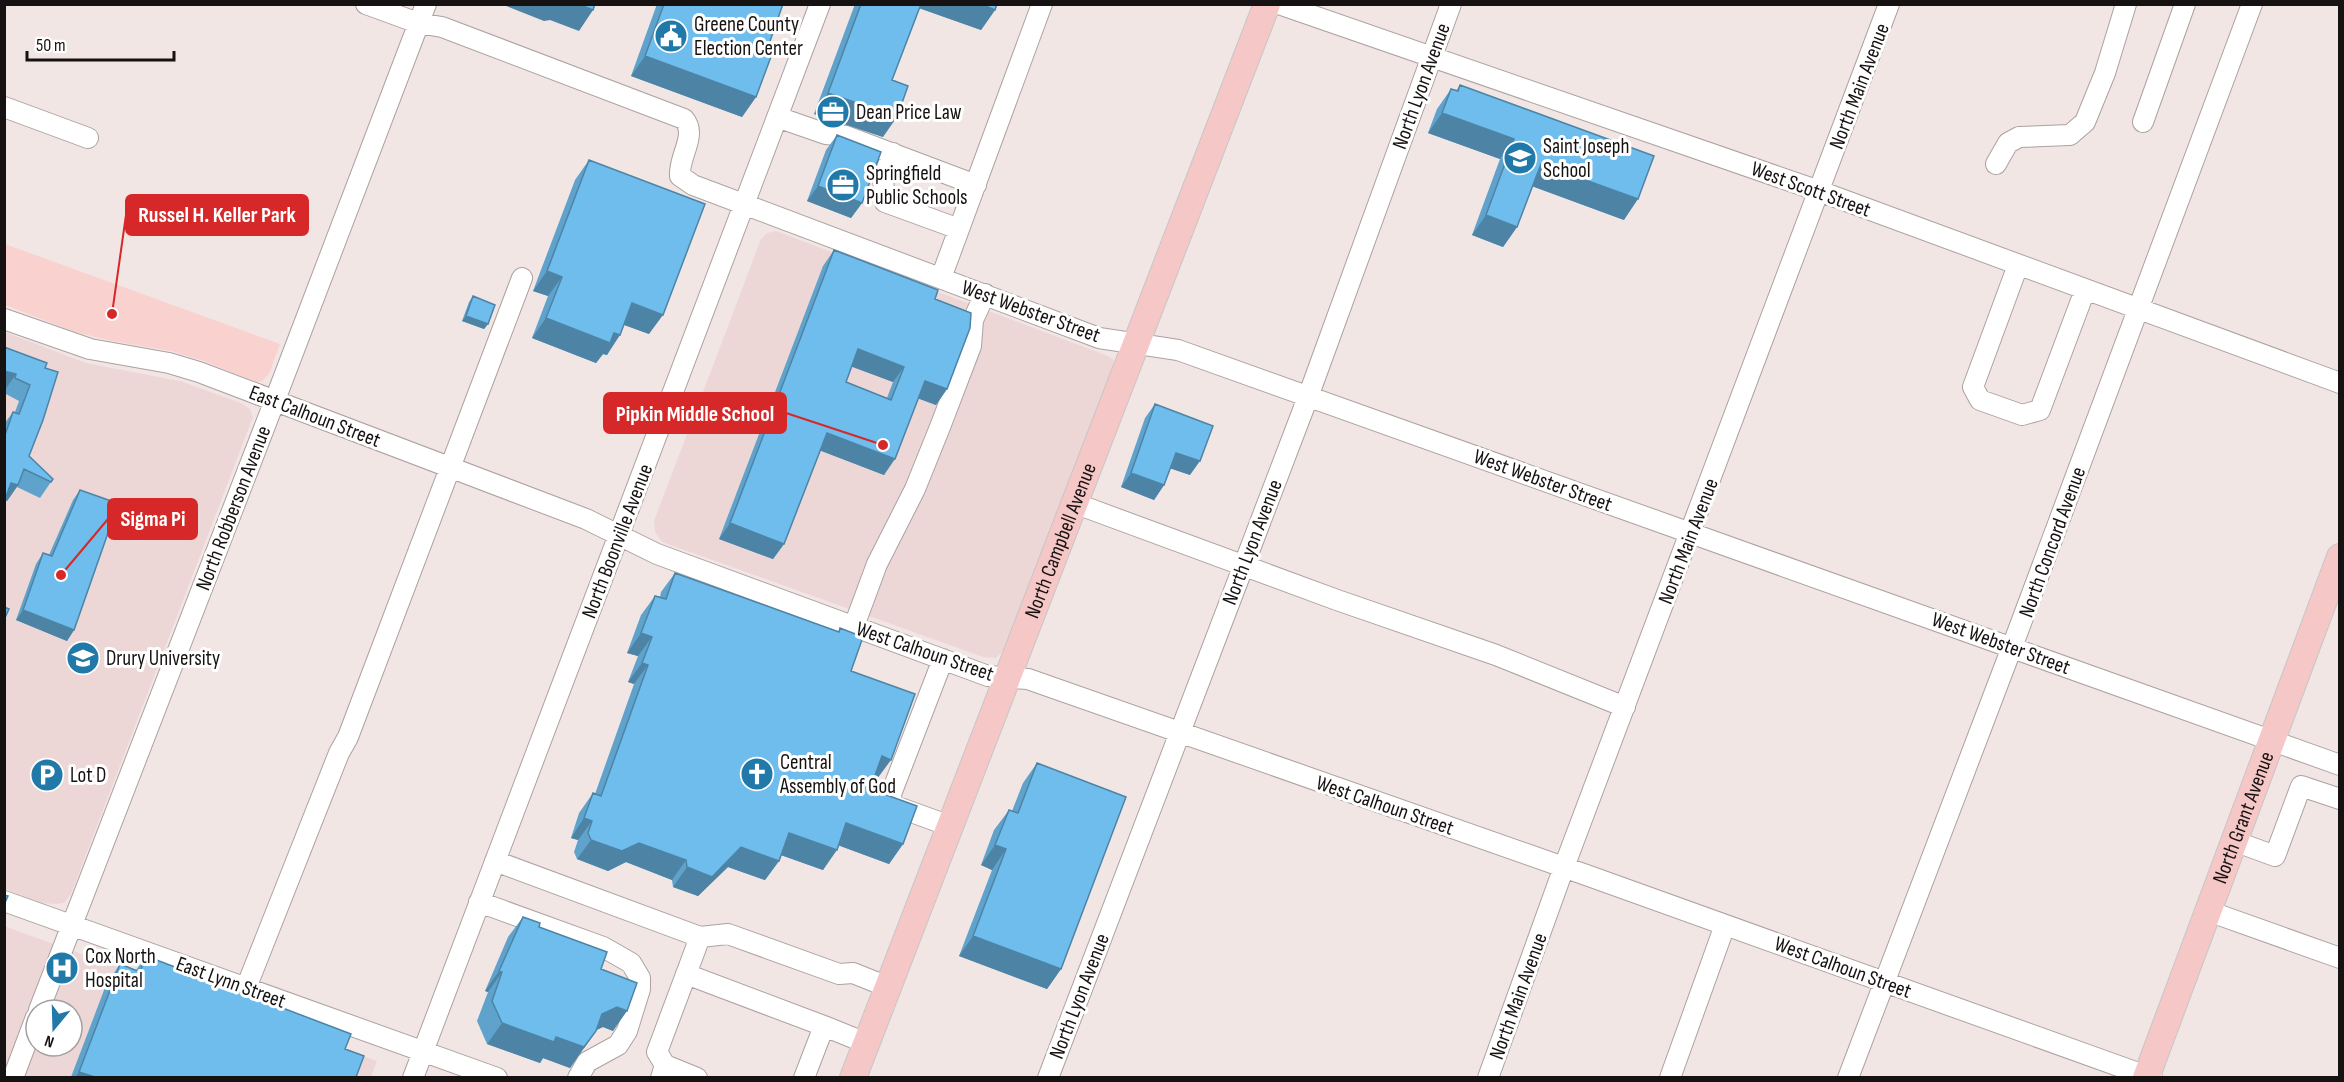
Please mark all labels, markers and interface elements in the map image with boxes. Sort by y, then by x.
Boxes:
place label: Greene County Election Center [694,12,803,61]
public building icon: Greene County Election Center [653,18,689,54]
street label: North Lyon Avenue [1387,20,1456,152]
street label: North Main Avenue [1824,20,1895,153]
scale bar [27,24,174,62]
text: 50 m [36,35,66,56]
office icon: Dean Price Law [815,94,851,130]
place label: Dean Price Law [856,100,962,125]
place label: Saint Joseph School [1543,134,1630,183]
school or university icon: Saint Joseph School [1502,140,1538,176]
street label: West Scott Street [1748,156,1874,223]
place label: Springfield Public Schools [866,161,968,210]
office icon: Springfield Public Schools [825,167,861,203]
callout: Russel H. Keller Park [126,195,308,235]
text: Russel H. Keller Park [138,202,297,229]
street label: West Webster Street [958,275,1103,348]
street label: East Calhoun Street [246,380,384,453]
callout: Pipkin Middle School [604,393,786,433]
text: Pipkin Middle School [616,401,774,428]
street label: North Robberson Avenue [191,422,276,594]
street label: West Webster Street [1470,444,1615,517]
street label: North Campbell Avenue [1019,460,1102,622]
street label: North Boonville Avenue [577,461,658,622]
street label: North Concord Avenue [2014,464,2091,621]
street label: North Main Avenue [1653,475,1724,608]
street label: North Lyon Avenue [1217,476,1288,608]
callout: Sigma Pi [108,499,197,539]
text: Sigma Pi [120,506,186,533]
street label: West Webster Street [1928,607,2073,680]
street label: West Calhoun Street [853,616,997,687]
school or university icon: Drury University [65,640,101,676]
place label: Drury University [106,646,220,671]
street label: North Grant Avenue [2207,748,2279,887]
place label: Central Assembly of God [779,750,896,799]
church icon: Central Assembly of God [739,756,775,792]
parking icon: Lot D [29,757,65,793]
place label: Lot D [70,763,106,788]
street label: West Calhoun Street [1313,770,1457,841]
street label: North Lyon Avenue [1044,930,1115,1062]
street label: North Main Avenue [1484,930,1553,1063]
street label: West Calhoun Street [1771,931,1915,1004]
place label: Cox North Hospital [85,944,156,993]
hospital icon: Cox North Hospital [44,950,80,986]
street label: East Lynn Street [173,951,289,1014]
north arrow [24,998,84,1058]
text: N [42,1030,57,1051]

